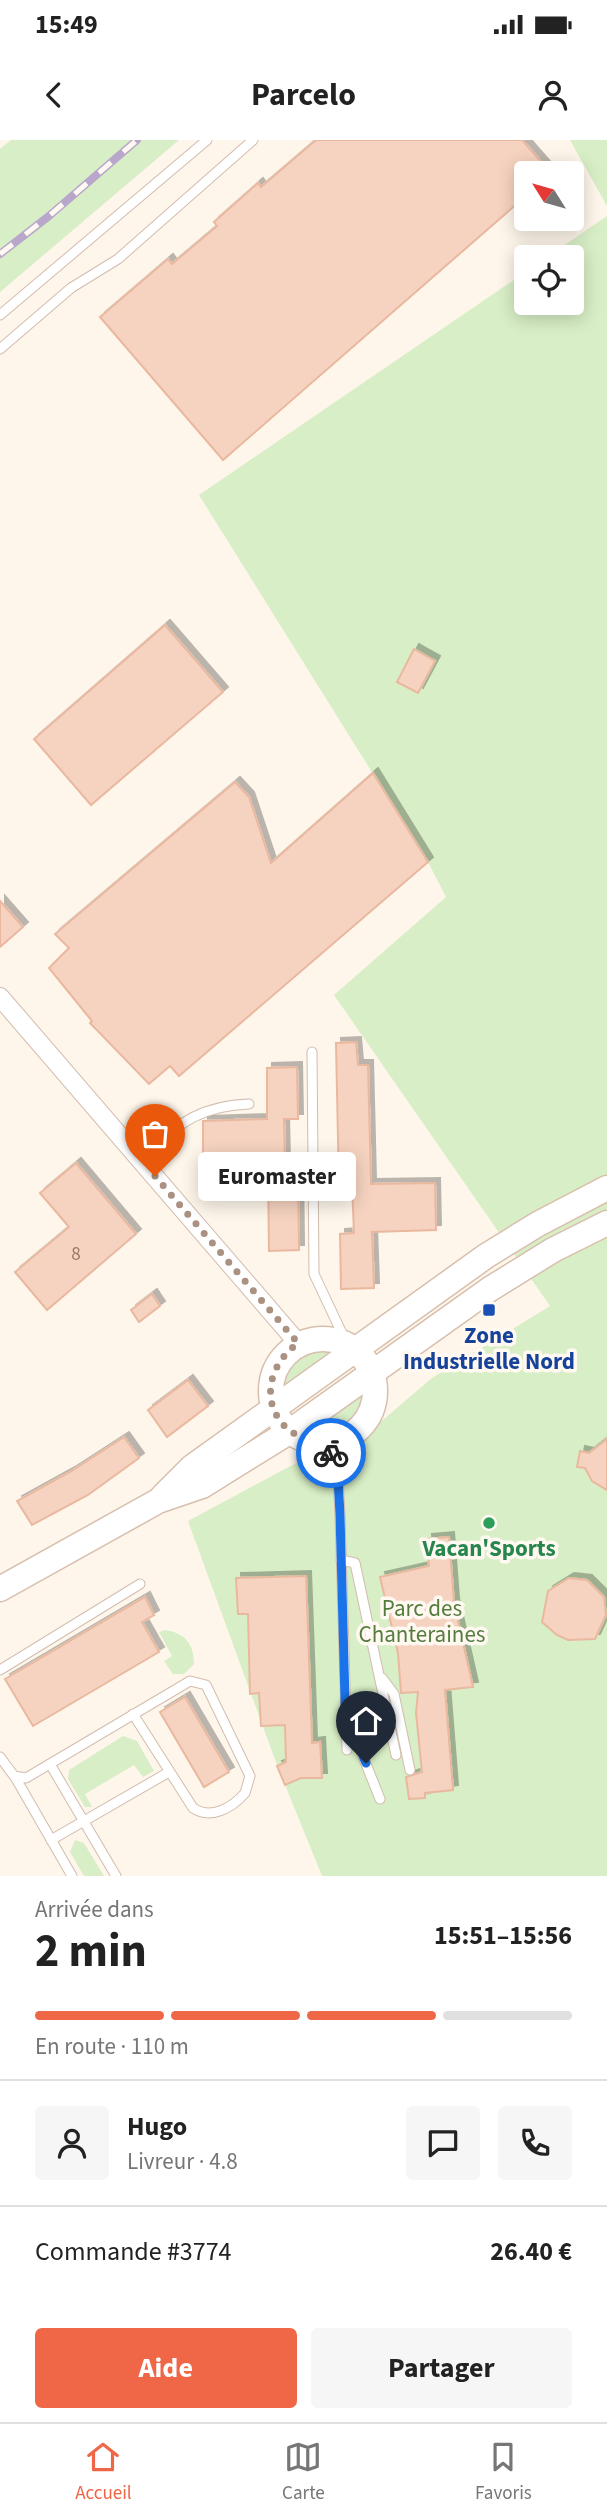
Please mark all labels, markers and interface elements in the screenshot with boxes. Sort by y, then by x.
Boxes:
text: 15:49 [35,6,98,43]
text: Parcelo [251,72,356,118]
icon: back [35,76,73,114]
icon: person [534,76,572,114]
north arrow [514,161,584,231]
map controls [514,161,584,315]
button: locate [514,245,584,315]
pin [125,1104,185,1176]
icon: bag [136,1115,174,1153]
callout: Euromaster [197,1152,354,1200]
text: Euromaster [218,1160,336,1193]
house number: 8 [71,1241,81,1268]
marker: Zone Industrielle Nord [481,1302,497,1318]
place label: Zone Industrielle Nord [403,1319,575,1378]
courier [296,1418,366,1488]
icon: bike [312,1434,350,1472]
marker: Vacan'Sports [481,1515,497,1531]
place label: Vacan'Sports [421,1532,556,1565]
park label: Parc des Chanteraines [359,1592,486,1651]
pin [336,1691,396,1763]
icon: home [347,1702,385,1740]
text: Arrivée dans [35,1893,154,1926]
text: 15:51–15:56 [434,1917,572,1954]
text: 2 min [35,1919,147,1984]
text: En route · 110 m [35,2030,189,2063]
button: person [35,2106,109,2180]
button: chat [406,2106,480,2180]
button: phone [498,2106,572,2180]
text: Hugo [127,2108,187,2145]
text: Livreur · 4.8 [127,2145,238,2178]
text: Commande #3774 [35,2233,232,2270]
text: 26.40 € [490,2233,572,2270]
button: Aide [35,2328,297,2408]
button: Partager [311,2328,572,2408]
tab: Accueil [75,2438,132,2507]
tab: Carte [282,2438,325,2507]
tab: Favoris [475,2438,532,2507]

